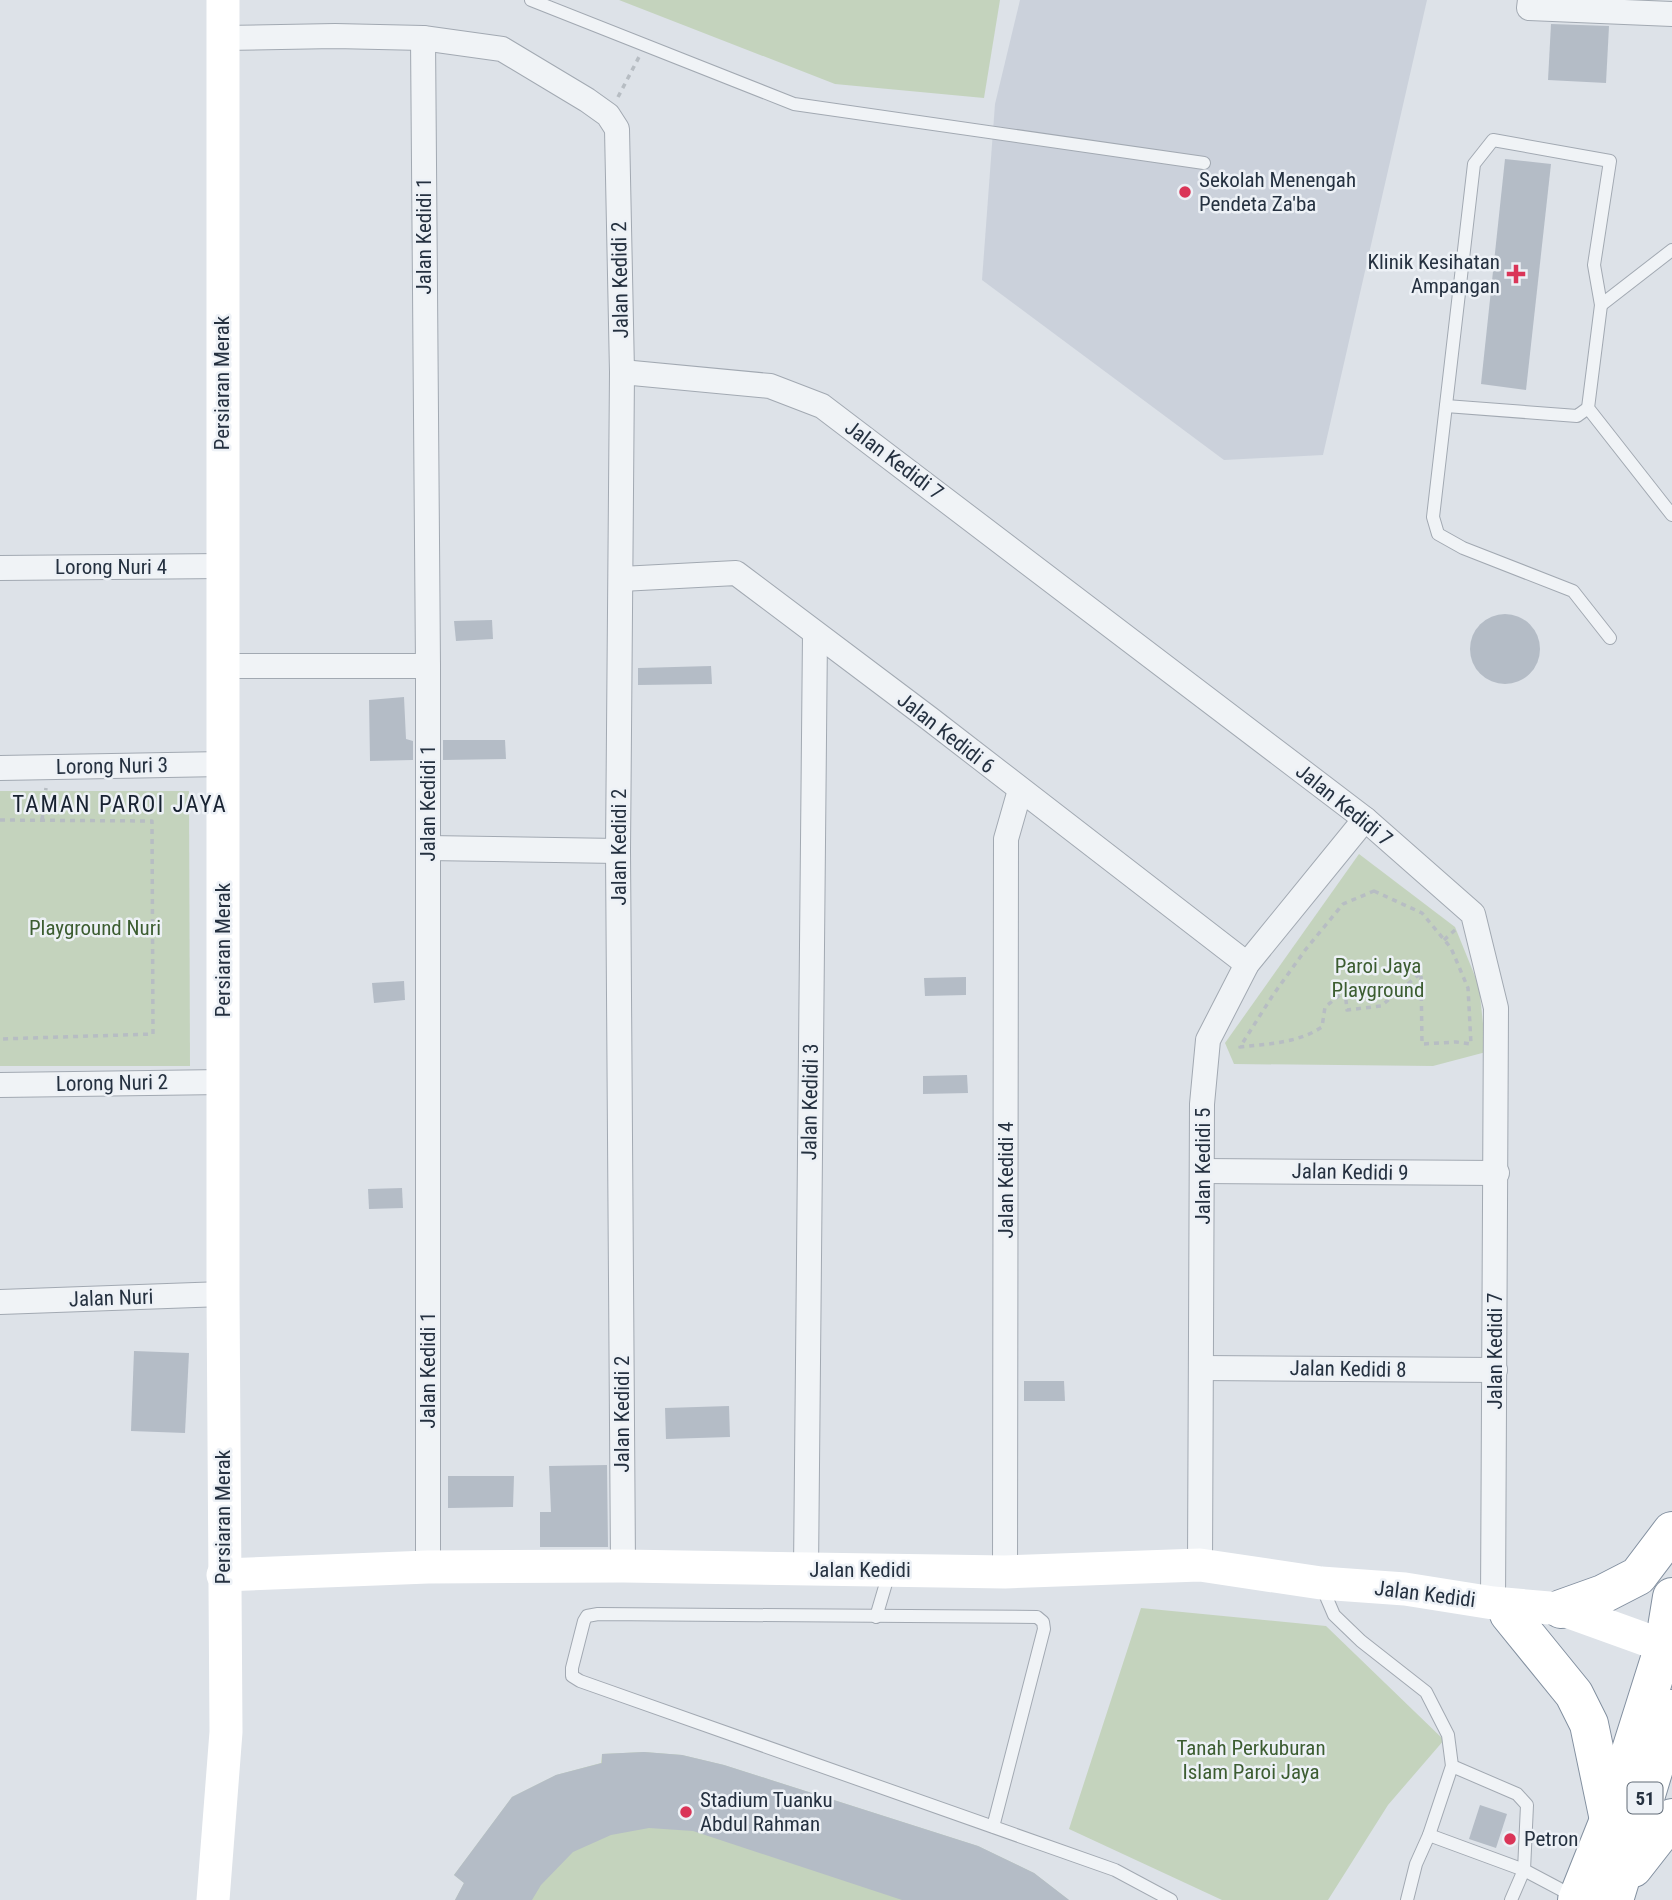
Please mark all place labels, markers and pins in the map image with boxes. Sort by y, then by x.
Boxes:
place label: Sekolah Menengah Pendeta Za'ba [1199,168,1356,216]
marker: Sekolah Menengah Pendeta Za'ba [1177,184,1193,200]
place label: Klinik Kesihatan Ampangan [1368,250,1500,298]
marker: Klinik Kesihatan Ampangan [1506,264,1526,284]
place label: Stadium Tuanku Abdul Rahman [700,1788,833,1836]
marker: Stadium Tuanku Abdul Rahman [678,1804,694,1820]
place label: Petron [1524,1827,1578,1851]
marker: Petron [1502,1831,1518,1847]

